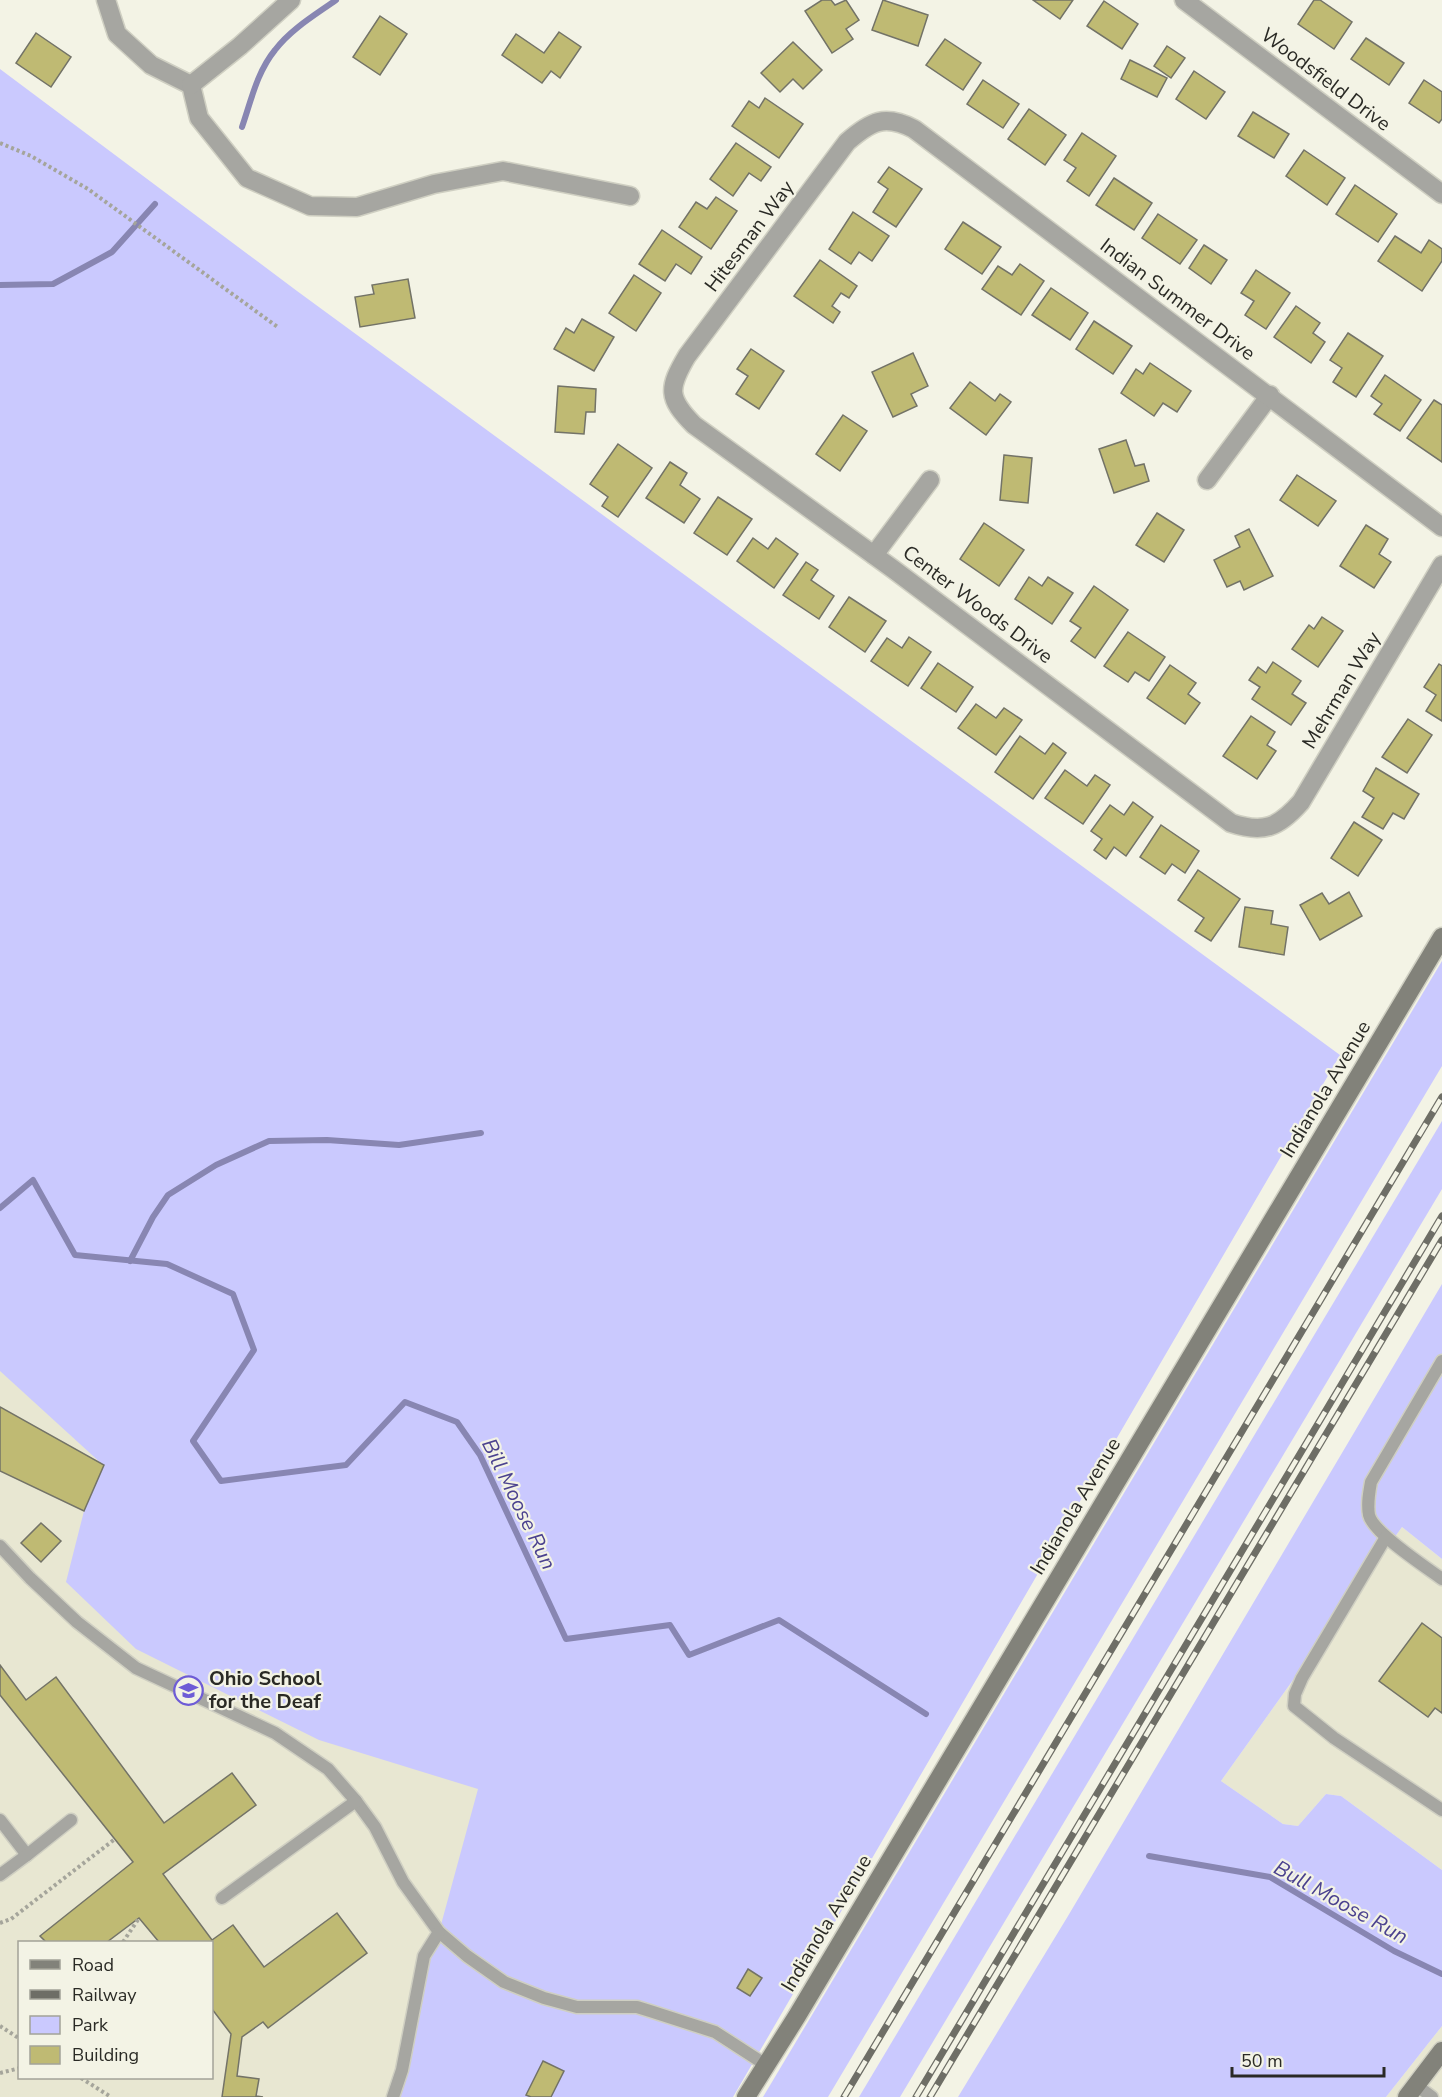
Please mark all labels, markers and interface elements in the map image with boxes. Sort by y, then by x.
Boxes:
street label: Woodsfield Drive [1255,22,1396,137]
street label: Hitesman Way [699,175,801,297]
street label: Indian Summer Drive [1094,232,1261,367]
street label: Center Woods Drive [897,539,1058,670]
street label: Mehrman Way [1296,626,1387,754]
street label: Indianola Avenue [1274,1016,1377,1163]
street label: Indianola Avenue [1024,1433,1127,1580]
water label: Bill Moose Run [475,1434,563,1574]
place label: Ohio School for the Deaf [209,1665,322,1715]
school or university icon: Ohio School for the Deaf [172,1674,204,1706]
street label: Indianola Avenue [775,1850,878,1997]
water label: Bull Moose Run [1269,1854,1413,1950]
legend [18,1941,213,2079]
text: Road [72,1953,114,1977]
text: Railway [72,1983,137,2007]
text: Park [72,2013,109,2037]
scale bar [1232,2040,1384,2078]
text: Building [72,2043,139,2067]
text: 50 m [1241,2049,1283,2073]

